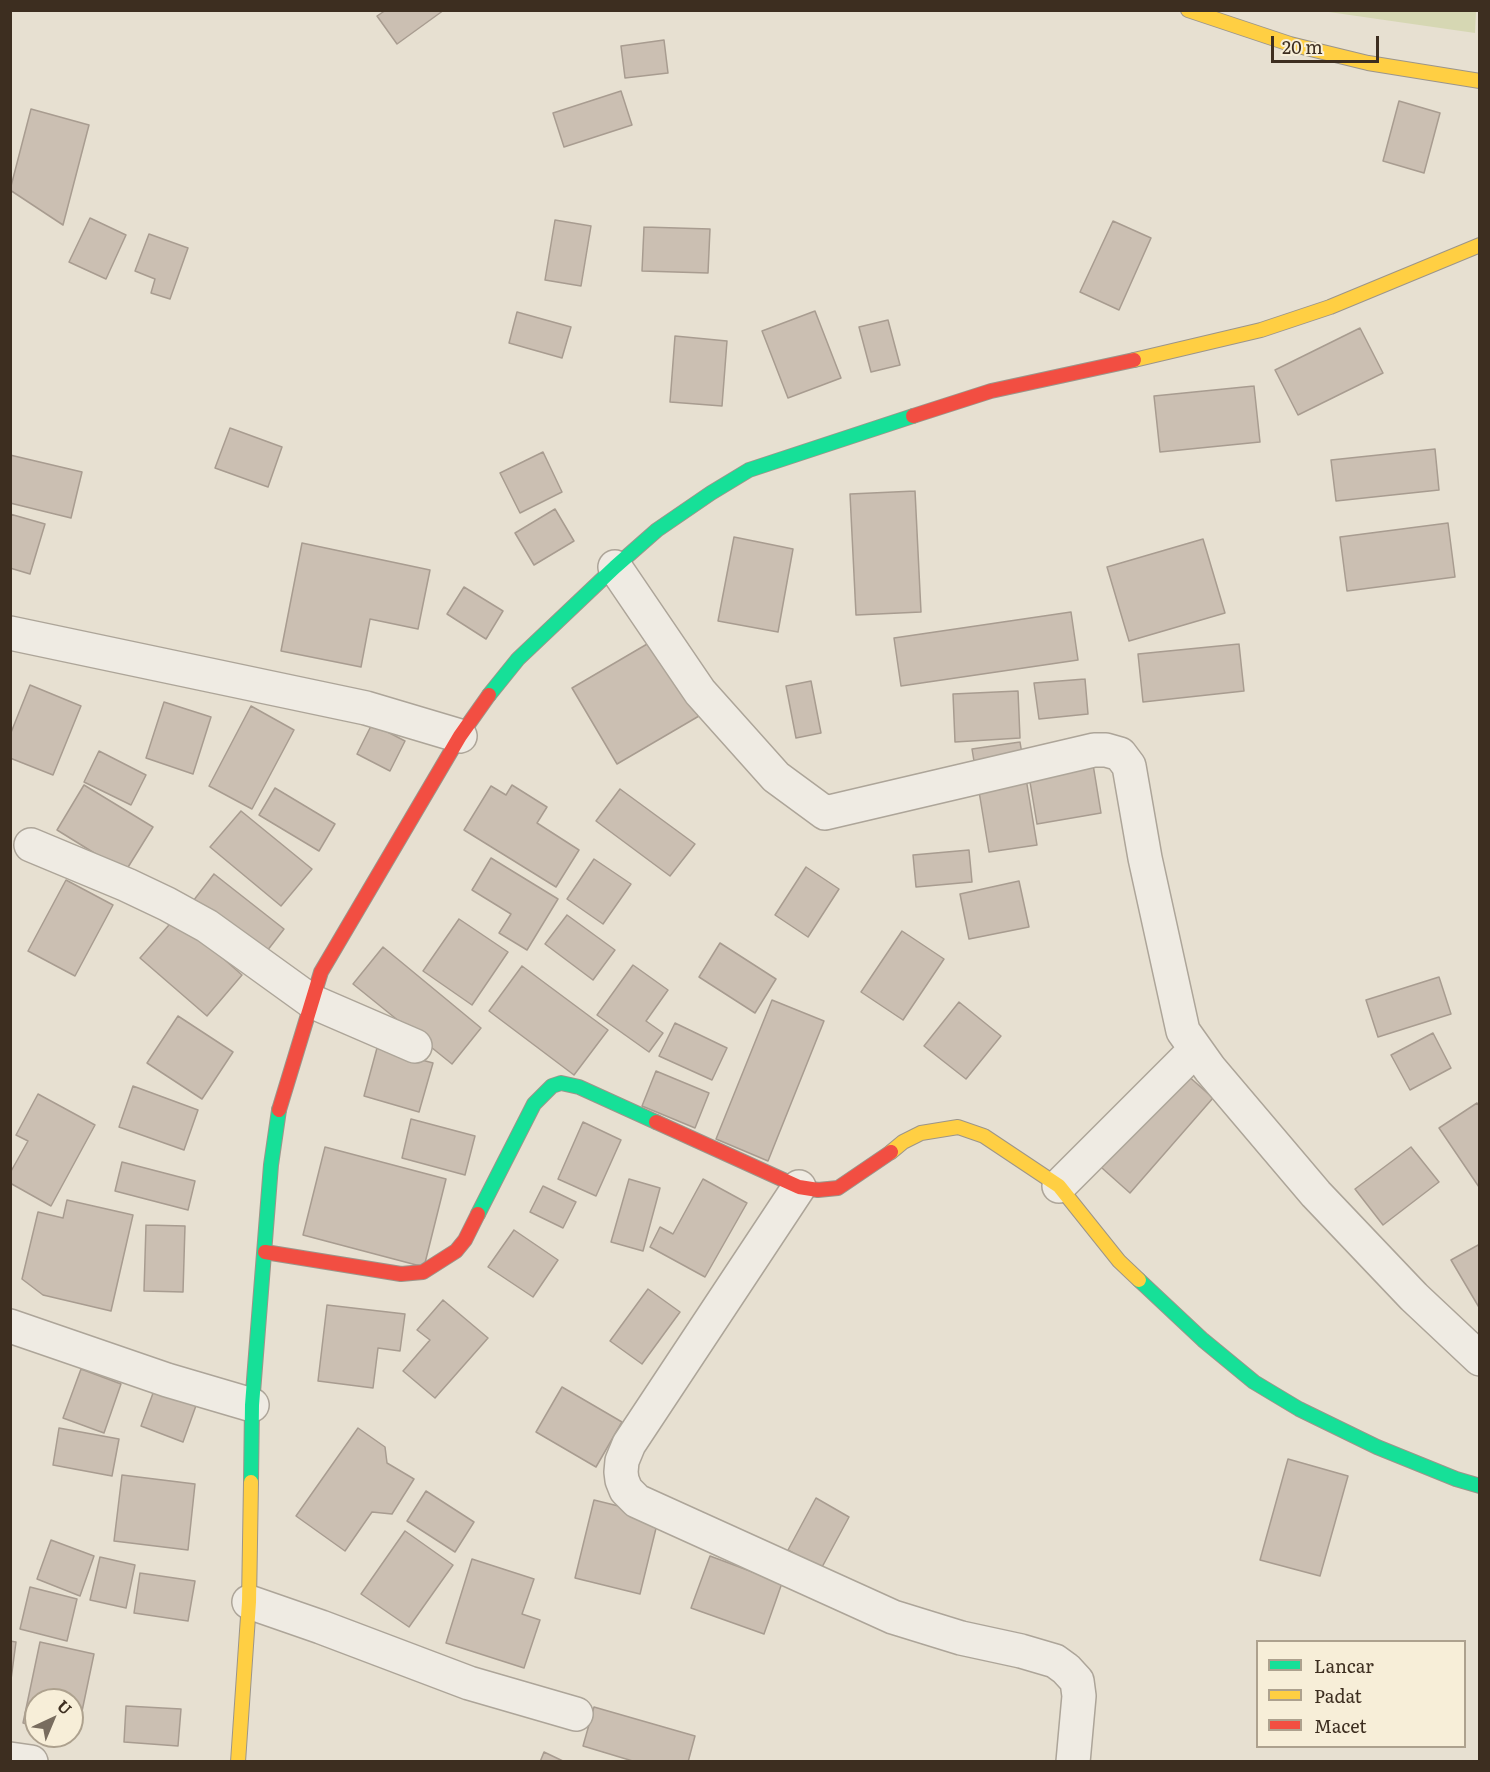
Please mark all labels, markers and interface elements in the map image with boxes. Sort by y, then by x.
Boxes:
scale bar [1274,24,1382,62]
text: 20 m [1282,33,1323,60]
legend [1256,1640,1466,1748]
text: Lancar [1314,1652,1374,1679]
text: Padat [1314,1682,1362,1709]
north arrow [24,1688,84,1748]
text: U [52,1693,78,1719]
text: Macet [1314,1712,1367,1739]

